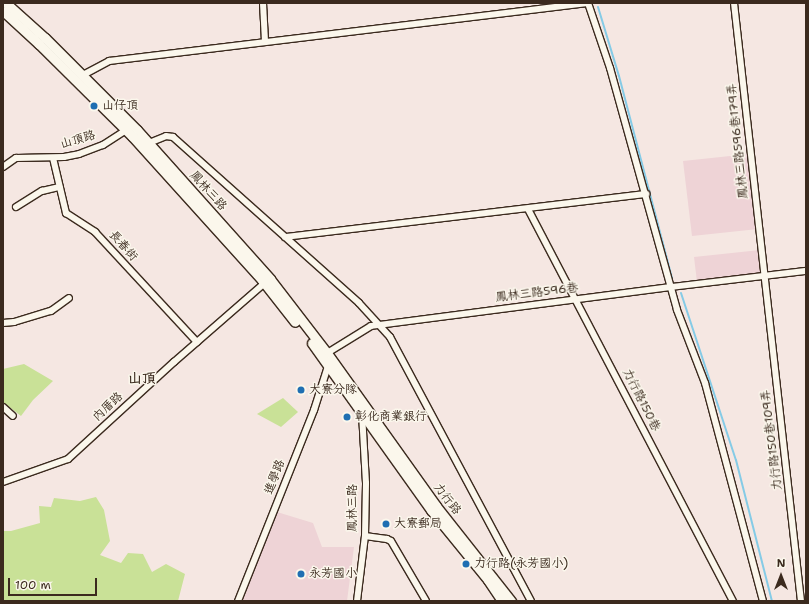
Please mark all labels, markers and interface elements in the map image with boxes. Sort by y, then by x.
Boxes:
street label: 鳳林三路596巷179弄 [725,83,751,199]
place label: 山仔頂 [102,99,138,113]
marker: 山仔頂 [89,101,99,111]
street label: 山頂路 [59,128,97,152]
street label: 鳳林三路 [187,168,229,214]
street label: 長春街 [106,228,140,264]
street label: 鳳林三路596巷 [495,281,579,305]
street label: 力行路150巷 [619,366,663,434]
district label: 山頂 [128,370,156,386]
place label: 大寮分隊 [309,383,357,397]
marker: 大寮分隊 [296,385,306,395]
street label: 內厝路 [90,389,126,425]
street label: 力行路150巷109弄 [759,389,785,491]
place label: 彰化商業銀行 [355,410,427,424]
marker: 彰化商業銀行 [342,412,352,422]
street label: 進學路 [262,458,288,496]
street label: 力行路 [430,480,464,518]
street label: 鳳林三路 [346,484,360,532]
place label: 大寮郵局 [394,517,442,531]
marker: 大寮郵局 [381,519,391,529]
north arrow [761,556,801,596]
text: N [777,556,785,571]
place label: 力行路(永芳國小) [474,557,568,571]
marker: 力行路(永芳國小) [461,559,471,569]
place label: 永芳國小 [309,567,357,581]
marker: 永芳國小 [296,569,306,579]
scale bar [10,570,99,596]
text: 100 m [15,577,51,593]

